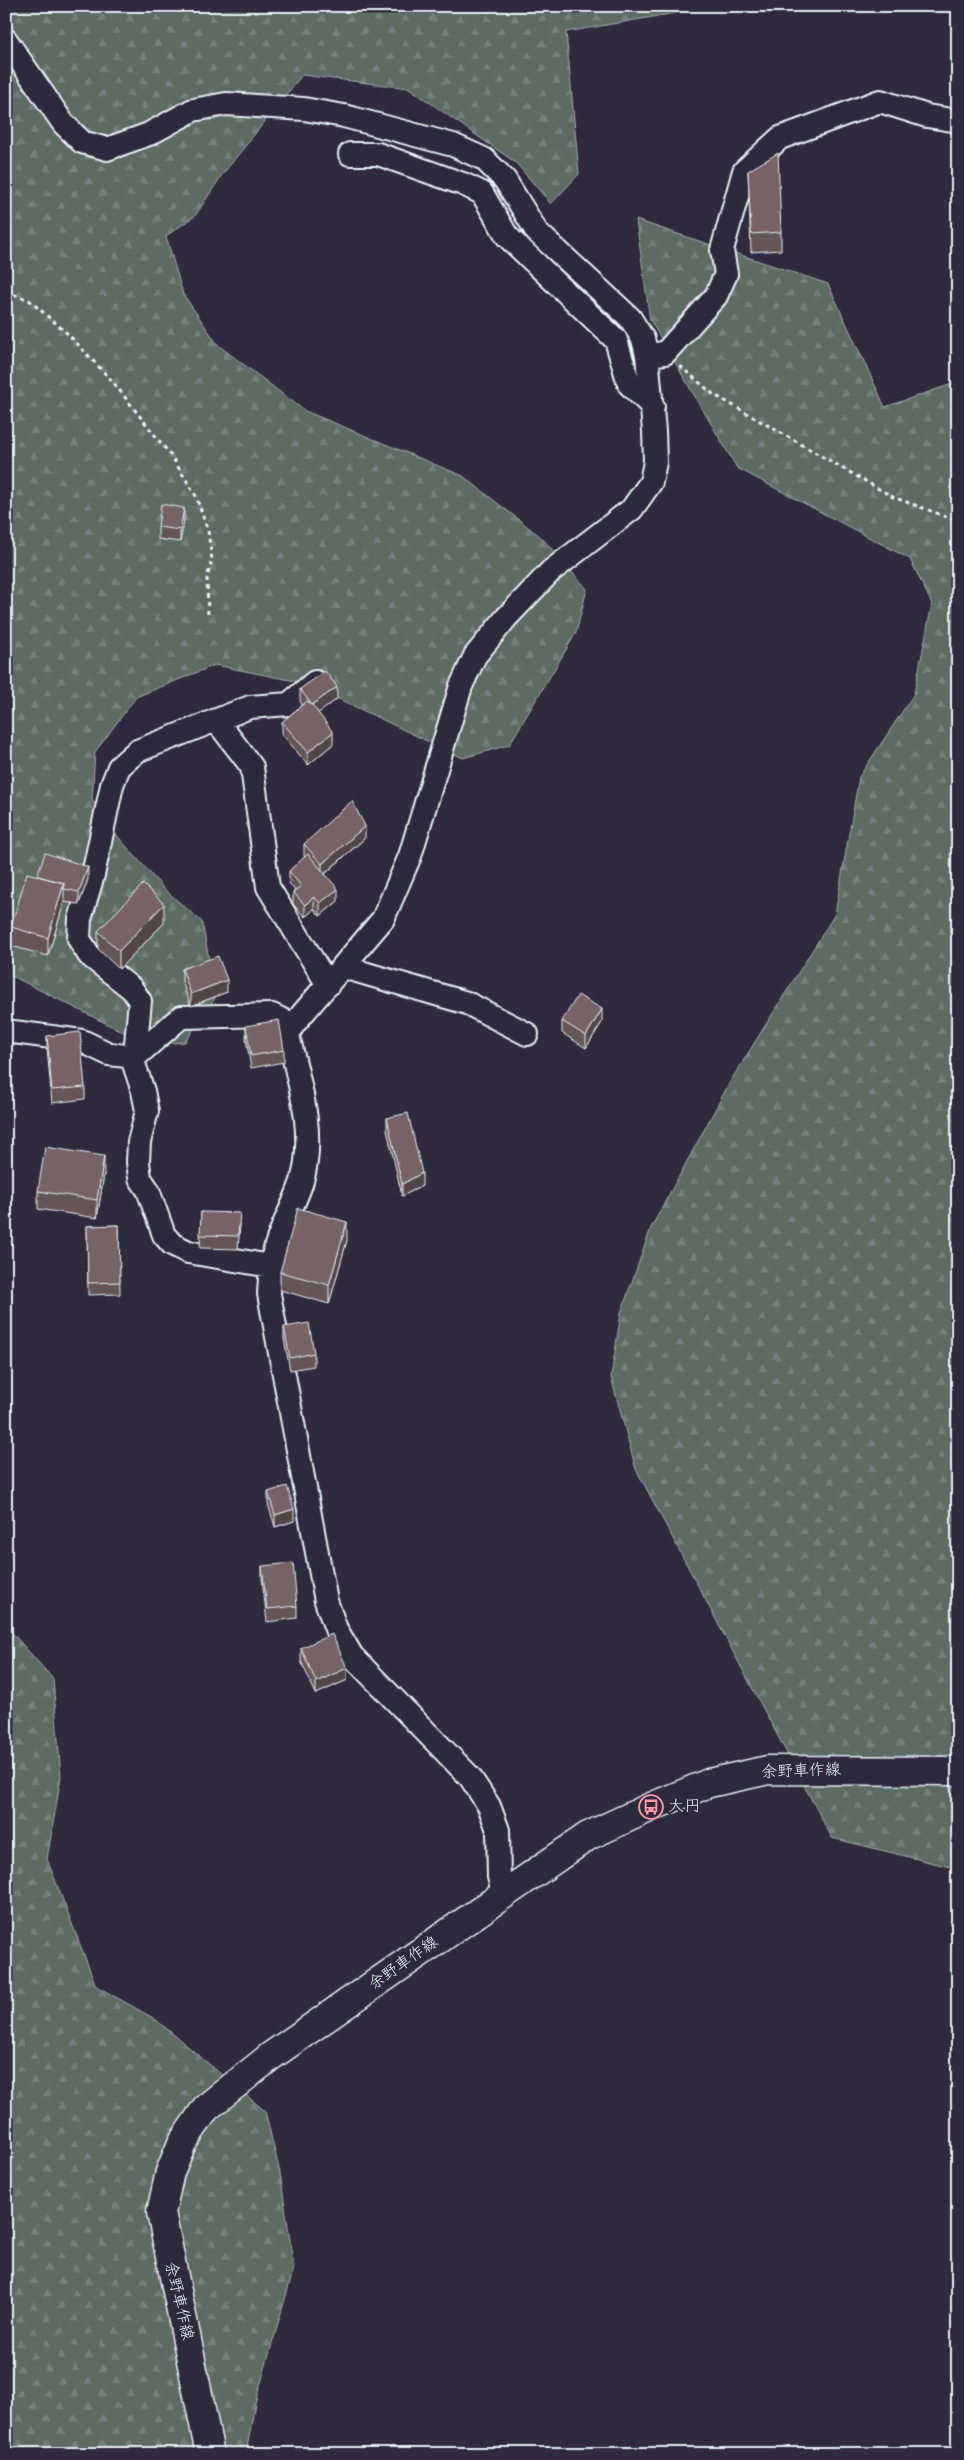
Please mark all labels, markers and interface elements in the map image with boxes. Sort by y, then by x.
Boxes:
street label: 余野車作線 [761,1759,841,1785]
bus stop icon: 大円 [638,1794,664,1820]
place label: 大円 [668,1796,700,1819]
street label: 余野車作線 [365,1932,443,1996]
street label: 余野車作線 [158,2259,198,2343]

